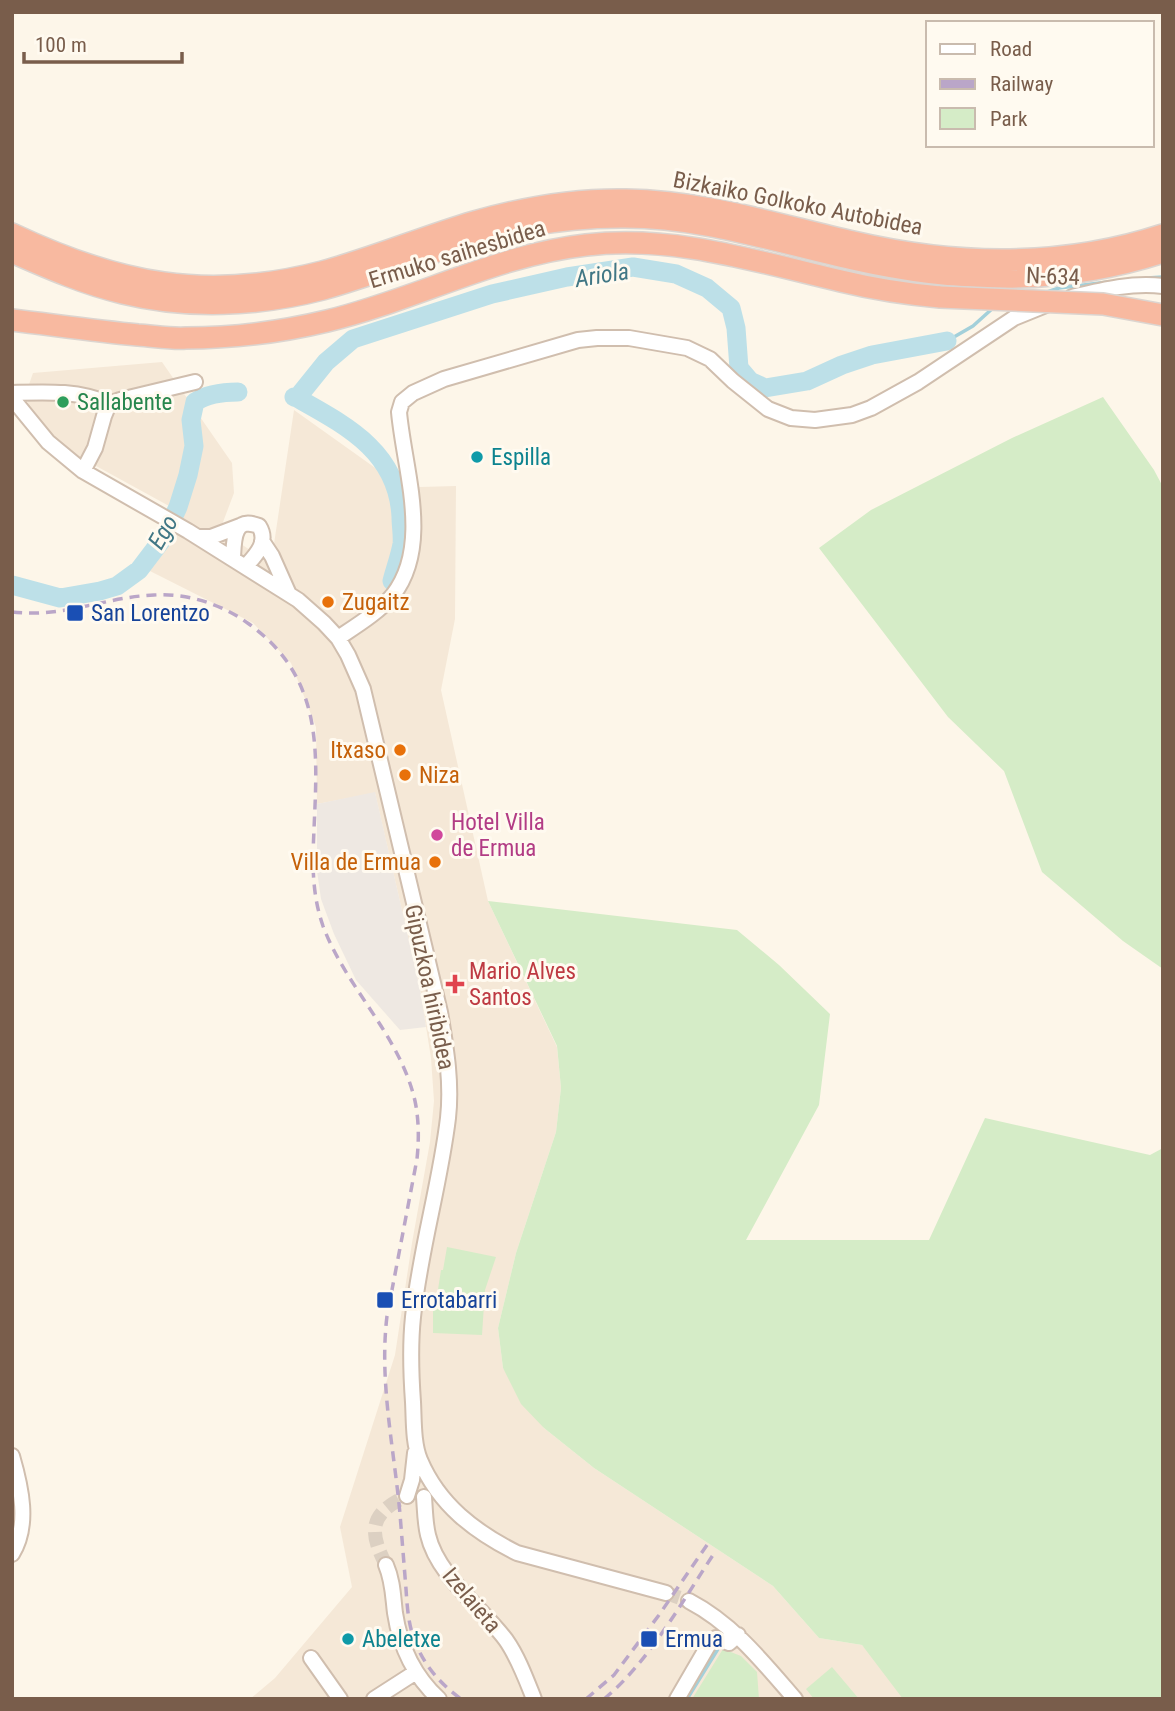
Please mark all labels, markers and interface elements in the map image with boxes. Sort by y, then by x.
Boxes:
scale bar [24,21,182,65]
legend [926,21,1154,147]
text: 100 m [35,33,87,57]
text: Road [990,37,1032,61]
text: Railway [990,72,1053,96]
text: Park [990,107,1028,131]
street label: Bizkaiko Golkoko Autobidea [671,166,925,241]
street label: Ermuko saihesbidea [366,215,549,294]
water label: Ariola [572,257,631,293]
street label: N-634 [1026,262,1080,291]
place label: Sallabente [77,389,172,416]
marker: Sallabente [55,394,71,410]
place label: Espilla [491,444,551,471]
marker: Espilla [469,449,485,465]
water label: Ego [142,510,184,554]
place label: Zugaitz [342,589,409,616]
marker: Zugaitz [320,594,336,610]
place label: San Lorentzo [91,600,210,627]
marker: San Lorentzo [65,603,85,623]
place label: Itxaso [330,737,386,764]
marker: Itxaso [392,742,408,758]
place label: Niza [419,762,460,789]
marker: Niza [397,767,413,783]
place label: Hotel Villa de Ermua [451,809,545,862]
marker: Hotel Villa de Ermua [429,827,445,843]
place label: Villa de Ermua [291,849,421,876]
marker: Villa de Ermua [427,854,443,870]
street label: Gipuzkoa hiribidea [399,902,460,1072]
place label: Mario Alves Santos [469,958,576,1011]
marker: Mario Alves Santos [447,976,463,992]
place label: Errotabarri [401,1287,497,1314]
marker: Errotabarri [375,1290,395,1310]
street label: Izelaieta [437,1562,507,1638]
place label: Abeletxe [362,1626,441,1653]
place label: Ermua [665,1626,723,1653]
marker: Ermua [639,1629,659,1649]
marker: Abeletxe [340,1631,356,1647]

